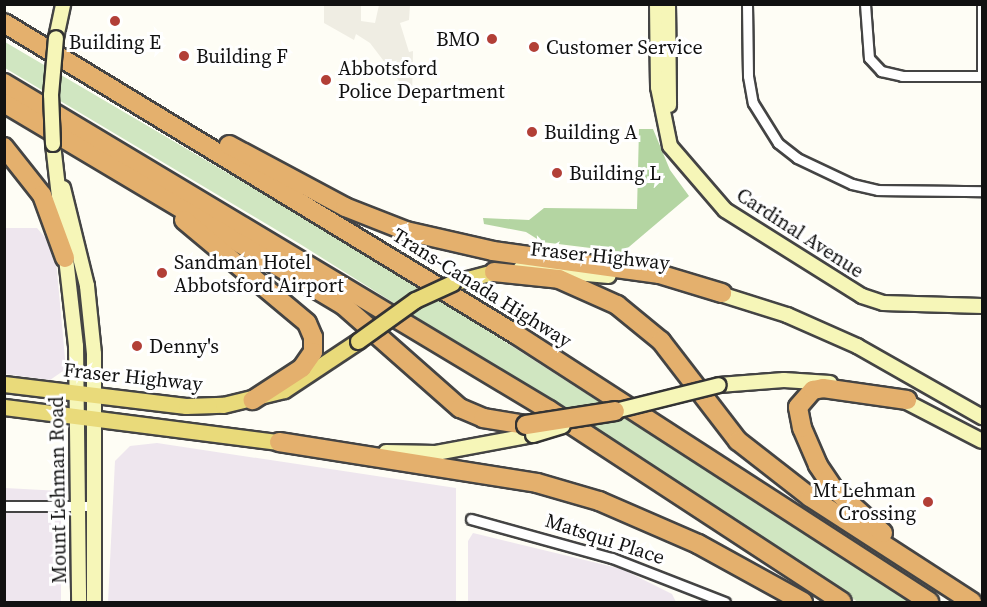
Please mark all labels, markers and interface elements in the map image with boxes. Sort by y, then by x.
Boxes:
marker: Building E [108,14,122,28]
place label: BMO [436,27,480,51]
place label: Building E [69,30,161,54]
marker: BMO [485,32,499,46]
place label: Customer Service [546,35,703,59]
marker: Customer Service [527,40,541,54]
place label: Building F [196,44,288,68]
marker: Building F [177,49,191,63]
place label: Abbotsford Police Department [338,56,505,103]
marker: Abbotsford Police Department [319,73,333,87]
place label: Building A [544,120,637,144]
marker: Building A [525,125,539,139]
place label: Building L [569,161,661,185]
marker: Building L [550,166,564,180]
street label: Cardinal Avenue [732,183,868,283]
street label: Trans-Canada Highway [388,223,576,353]
street label: Fraser Highway [529,237,671,275]
place label: Sandman Hotel Abbotsford Airport [174,250,344,297]
marker: Sandman Hotel Abbotsford Airport [155,266,169,280]
place label: Denny's [149,334,219,358]
marker: Denny's [130,339,144,353]
street label: Fraser Highway [62,358,204,396]
street label: Mount Lehman Road [44,396,72,584]
place label: Mt Lehman Crossing [813,478,916,525]
marker: Mt Lehman Crossing [921,495,935,509]
street label: Matsqui Place [542,508,668,570]

